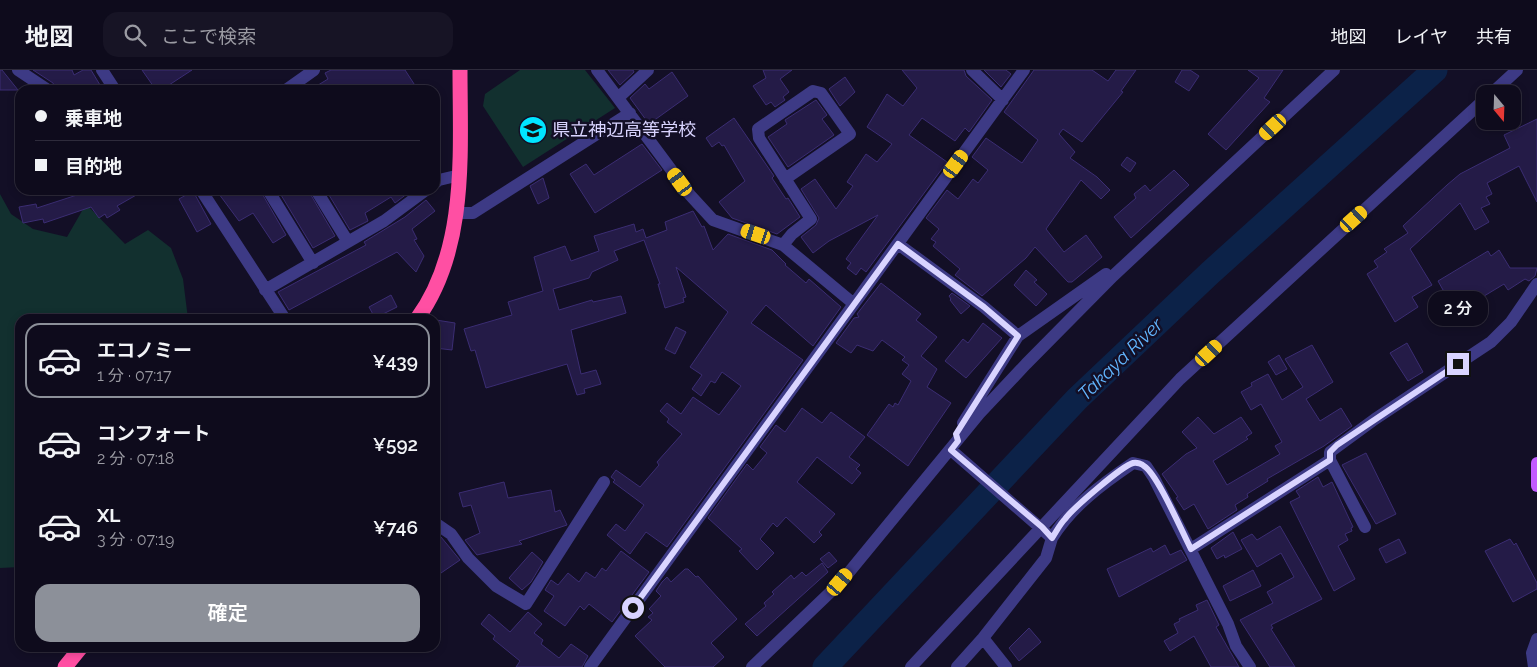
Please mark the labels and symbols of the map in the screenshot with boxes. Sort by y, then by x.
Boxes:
north arrow [1476,85,1521,130]
car [1256,111,1289,143]
school or university icon: 県立神辺高等学校 [518,115,548,145]
place label: 県立神辺高等学校 [552,119,696,140]
car [941,147,970,181]
car [665,165,694,199]
car [1337,203,1370,235]
car [739,222,772,246]
callout: 2 分 [1428,292,1488,326]
water label: Takaya River [1073,312,1168,405]
car [1192,337,1225,369]
route end [1447,353,1469,375]
car [824,566,855,598]
route start [622,597,644,619]

